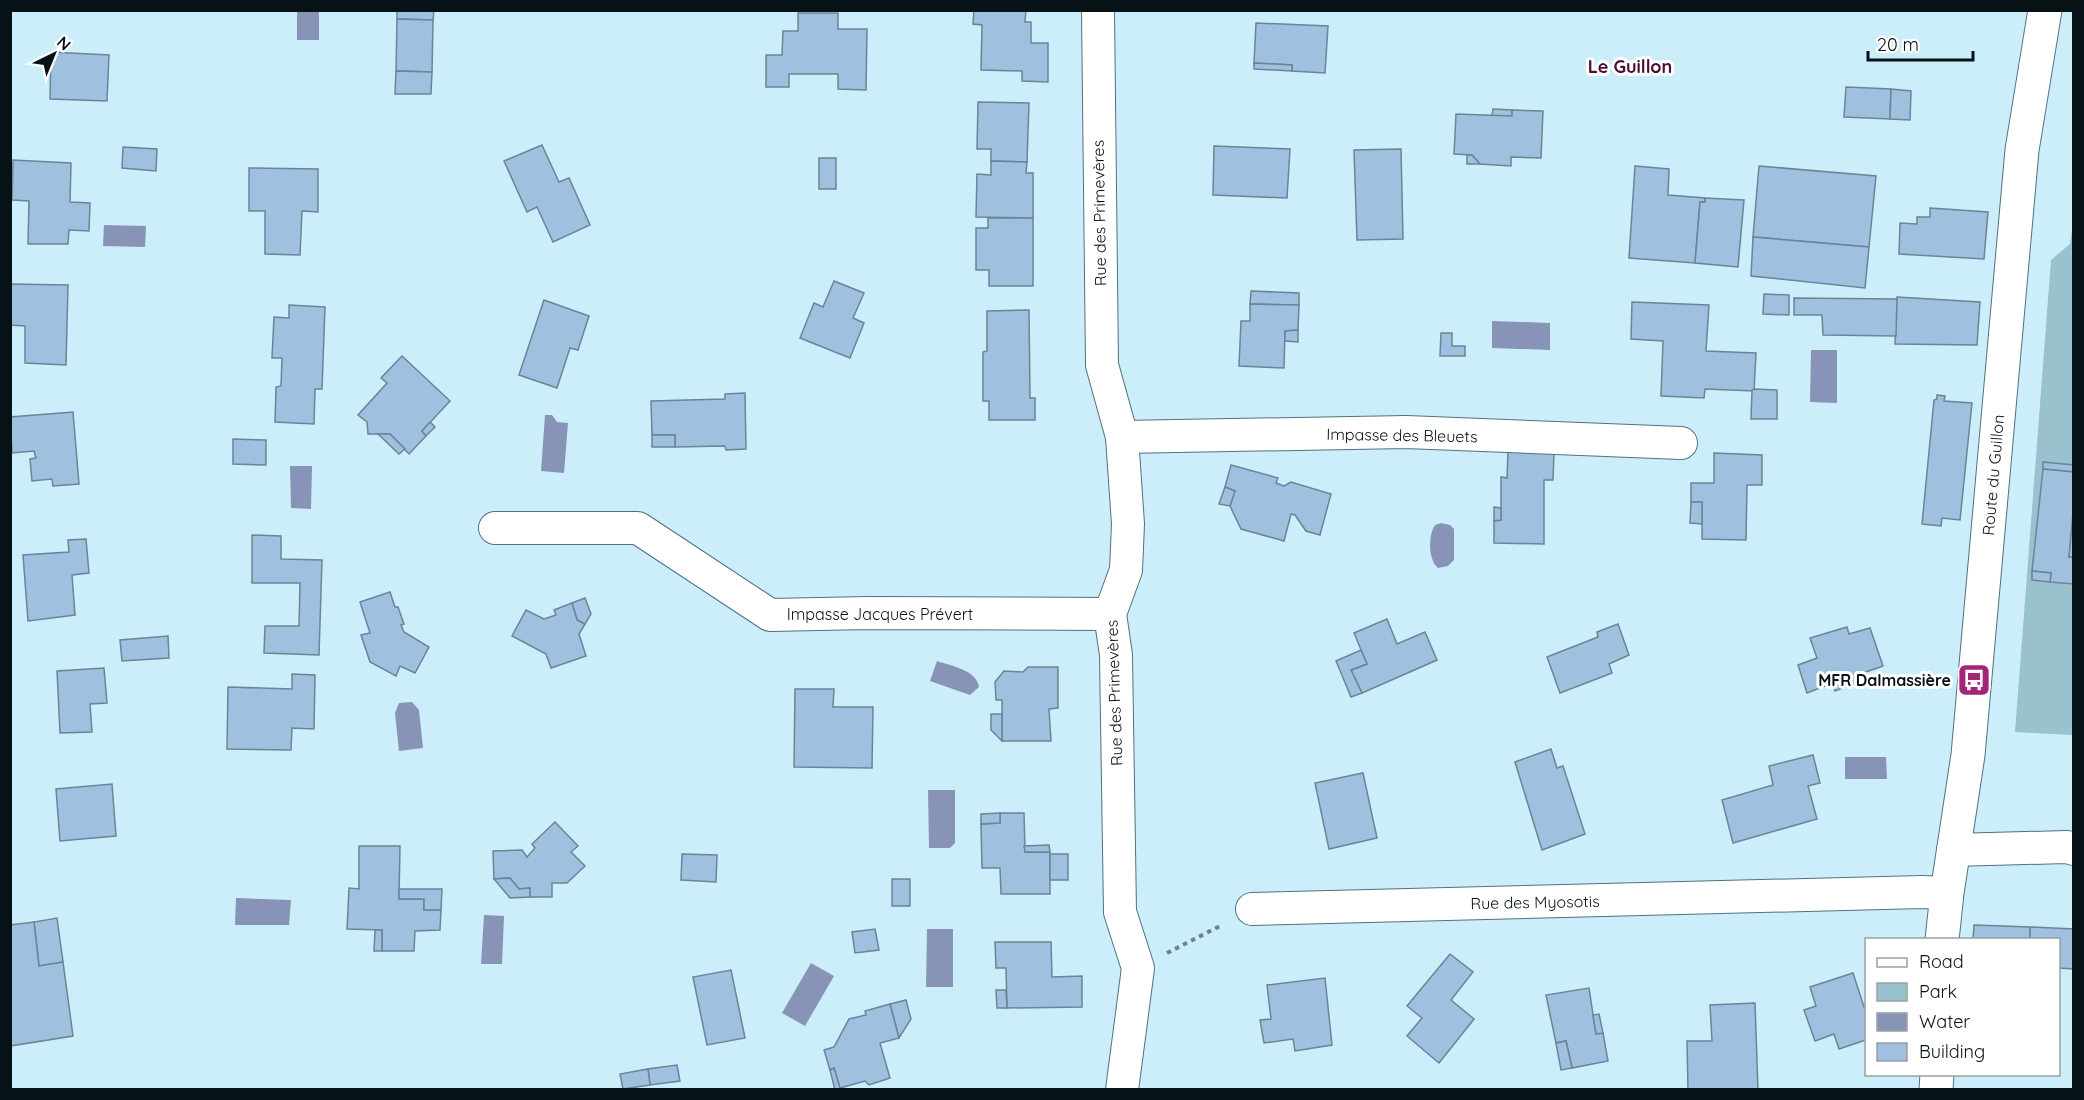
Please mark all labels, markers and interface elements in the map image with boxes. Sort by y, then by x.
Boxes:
north arrow [24,24,84,84]
scale bar [1868,24,1973,62]
text: N [53,32,75,54]
text: 20 m [1877,33,1919,56]
district label: Le Guillon [1588,55,1672,78]
street label: Rue des Primevères [1088,140,1110,286]
street label: Route du Guillon [1978,414,2008,536]
street label: Impasse des Bleuets [1326,424,1478,446]
street label: Impasse Jacques Prévert [787,604,973,624]
street label: Rue des Primevères [1101,620,1127,766]
bus stop icon: MFR Dalmassière [1956,662,1992,698]
place label: MFR Dalmassière [1818,670,1951,690]
street label: Rue des Myosotis [1470,891,1600,913]
legend [1865,938,2060,1076]
text: Road [1919,950,1964,973]
text: Park [1919,980,1957,1003]
text: Water [1919,1010,1970,1033]
text: Building [1919,1040,1985,1063]

